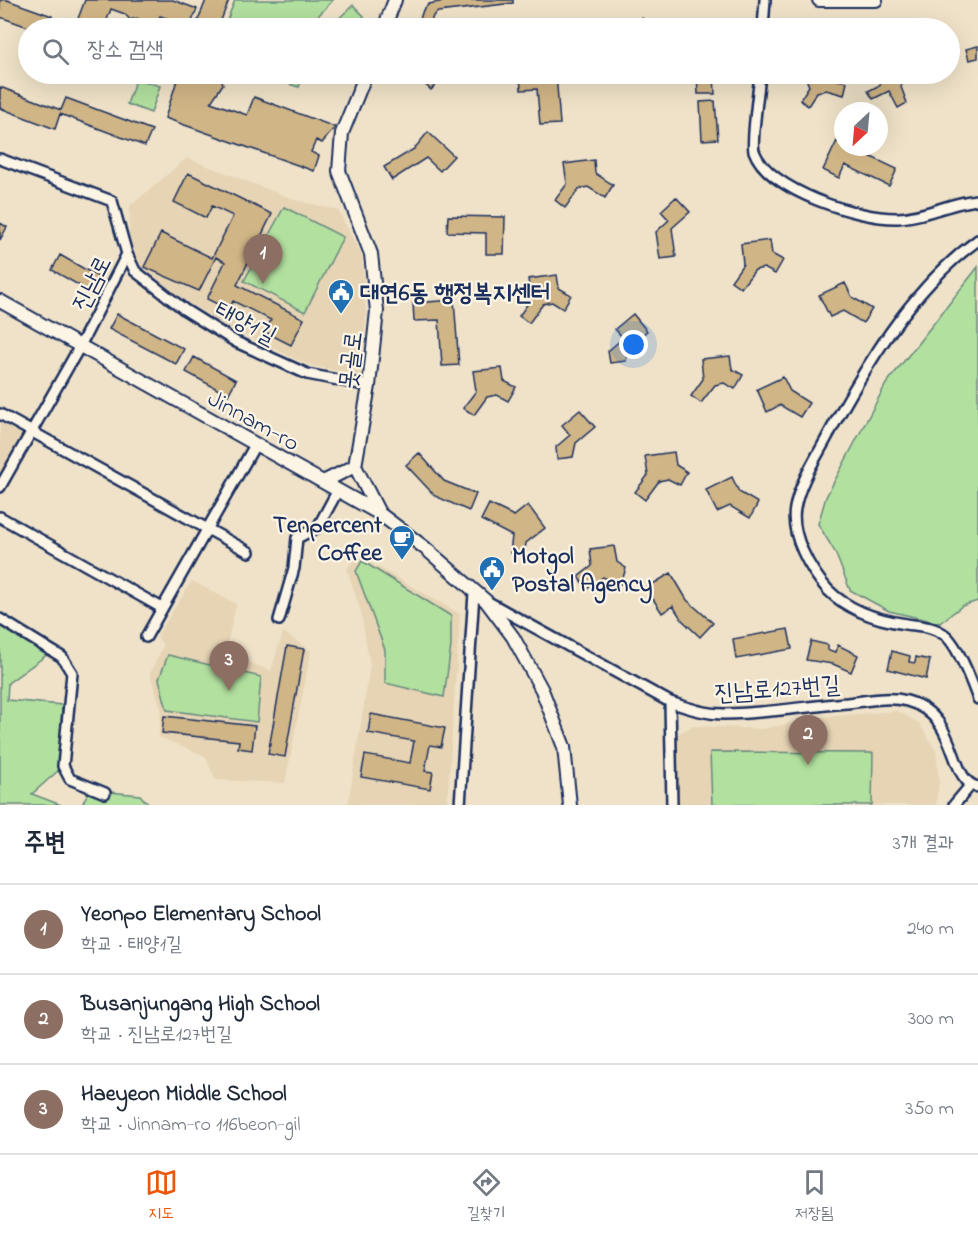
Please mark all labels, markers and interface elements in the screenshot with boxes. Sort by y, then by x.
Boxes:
search box [18,18,960,84]
icon: search [39,35,72,68]
text: 장소 검색 [87,35,163,67]
north arrow [834,102,888,156]
pin: 1 [244,234,282,284]
street label: 진남로 [64,250,122,318]
public building icon: 대연6동 행정복지센터 [326,277,356,315]
place label: 대연6동 행정복지센터 [360,277,550,312]
street label: 태양1길 [208,293,282,355]
street label: 못골로 [332,329,373,391]
your location [619,330,648,359]
street label: Jinnam-ro [200,383,305,462]
place label: Tenpercent Coffee [273,509,383,572]
cafe icon: Tenpercent Coffee [387,523,417,561]
place label: Motgol Postal Agency [512,540,652,604]
public building icon: Motgol Postal Agency [477,554,507,592]
pin: 3 [210,642,248,691]
street label: 진남로127번길 [713,669,841,712]
pin: 2 [788,716,828,765]
text: 주변 [24,825,66,863]
text: 3개 결과 [892,830,954,859]
text: Yeonpo Elementary School [81,899,321,931]
text: 1 [40,915,47,944]
text: 240 m [907,915,954,944]
text: 학교 · 태양1길 [81,931,182,960]
text: Busanjungang High School [81,989,320,1021]
text: 2 [39,1005,48,1034]
text: 300 m [908,1005,954,1034]
text: 학교 · 진남로127번길 [81,1021,232,1050]
text: Haeyeon Middle School [81,1079,287,1111]
text: 3 [39,1095,48,1124]
text: 350 m [905,1095,954,1124]
text: 학교 · Jinnam-ro 116beon-gil [81,1111,301,1140]
tab: 지도 [145,1166,178,1226]
tab: 길찾기 [467,1166,506,1226]
tab: 저장됨 [795,1166,833,1226]

